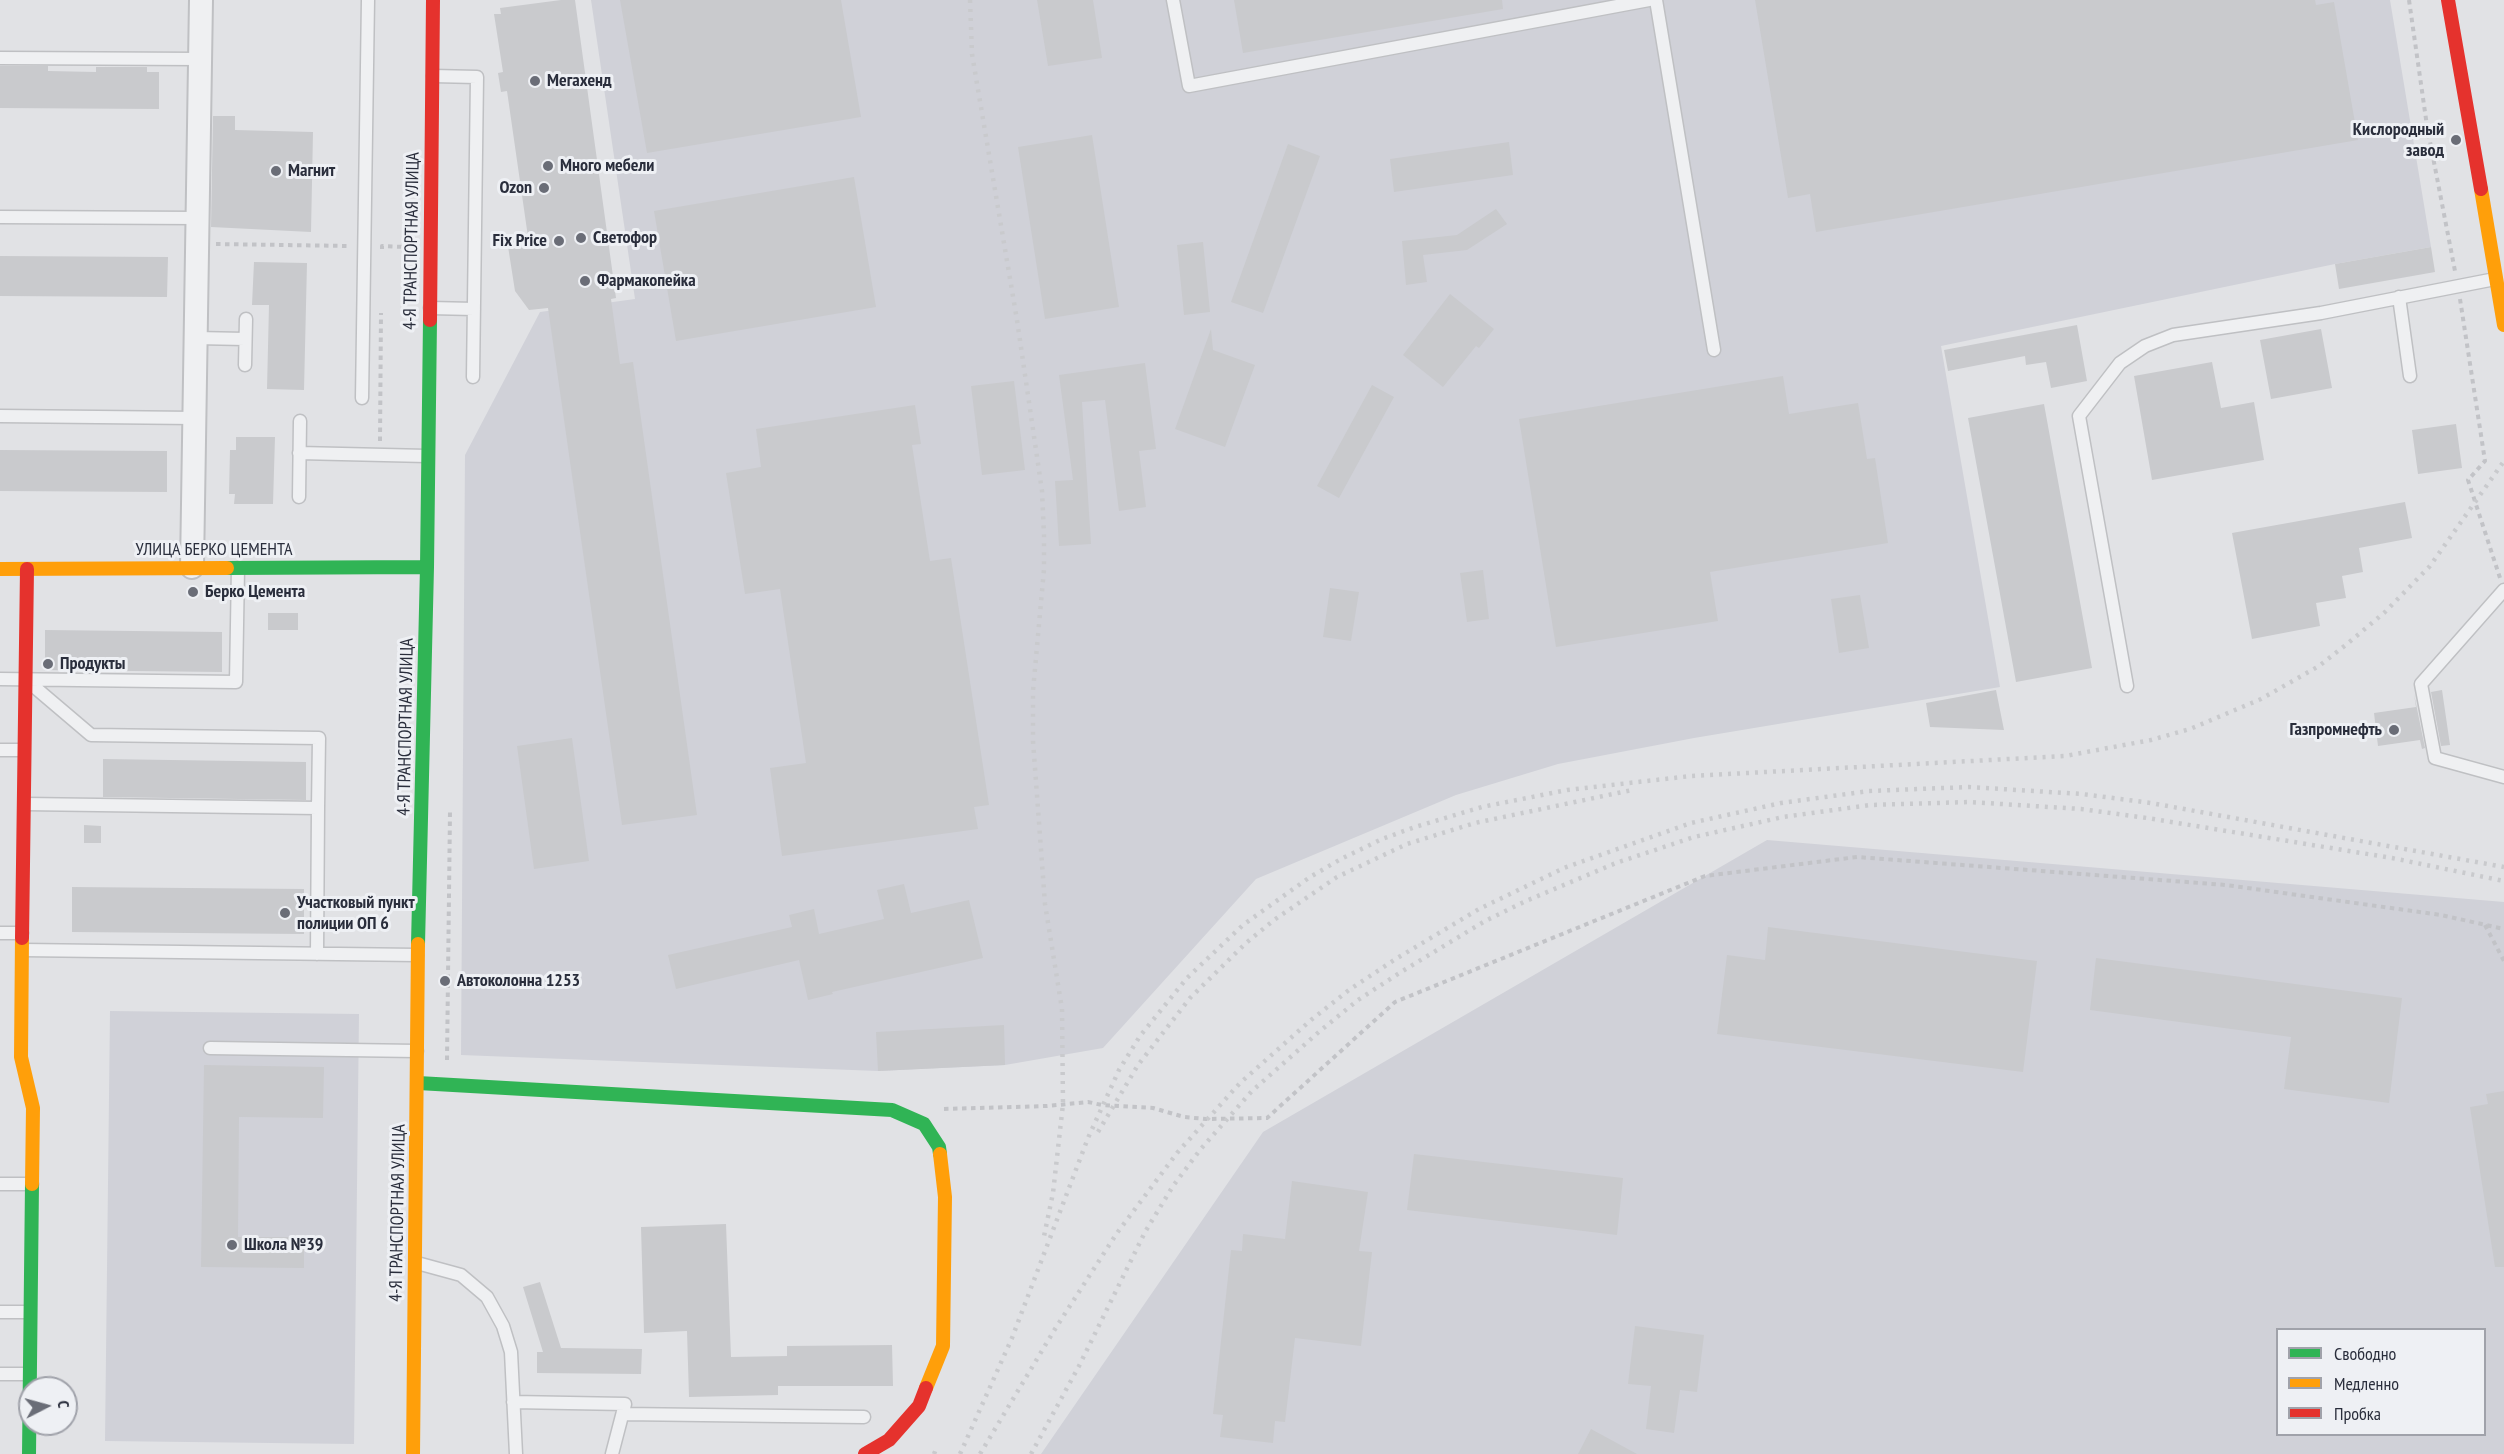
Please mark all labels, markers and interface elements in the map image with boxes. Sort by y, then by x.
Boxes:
place label: Мегахенд [547,70,612,92]
marker: Мегахенд [528,74,542,88]
place label: Кислородный завод [2353,119,2444,162]
marker: Кислородный завод [2449,133,2463,147]
street label: 4-Я ТРАНСПОРТНАЯ УЛИЦА [400,152,424,330]
place label: Много мебели [560,155,654,177]
marker: Много мебели [541,159,555,173]
place label: Магнит [288,160,335,182]
marker: Магнит [269,164,283,178]
place label: Ozon [499,177,532,199]
marker: Ozon [537,181,551,195]
place label: Светофор [593,227,657,249]
place label: Fix Price [493,230,547,252]
marker: Светофор [574,231,588,245]
marker: Fix Price [552,234,566,248]
place label: Фармакопейка [597,270,696,292]
marker: Фармакопейка [578,274,592,288]
street label: УЛИЦА БЕРКО ЦЕМЕНТА [135,539,293,561]
place label: Берко Цемента [205,581,305,603]
marker: Берко Цемента [186,585,200,599]
street label: 4-Я ТРАНСПОРТНАЯ УЛИЦА [394,638,418,816]
place label: Продукты [60,653,125,675]
marker: Продукты [41,657,55,671]
place label: Газпромнефть [2289,719,2382,741]
marker: Газпромнефть [2387,723,2401,737]
place label: Участковый пункт полиции ОП 6 [297,892,415,934]
marker: Участковый пункт полиции ОП 6 [278,906,292,920]
place label: Автоколонна 1253 [457,970,580,992]
marker: Автоколонна 1253 [438,974,452,988]
street label: 4-Я ТРАНСПОРТНАЯ УЛИЦА [386,1124,410,1302]
place label: Школа №39 [244,1234,323,1256]
marker: Школа №39 [225,1238,239,1252]
legend [2276,1328,2486,1436]
text: Свободно [2334,1342,2396,1365]
text: Медленно [2334,1372,2399,1395]
north arrow [18,1376,78,1436]
text: С [54,1400,74,1409]
text: Пробка [2334,1402,2381,1425]

